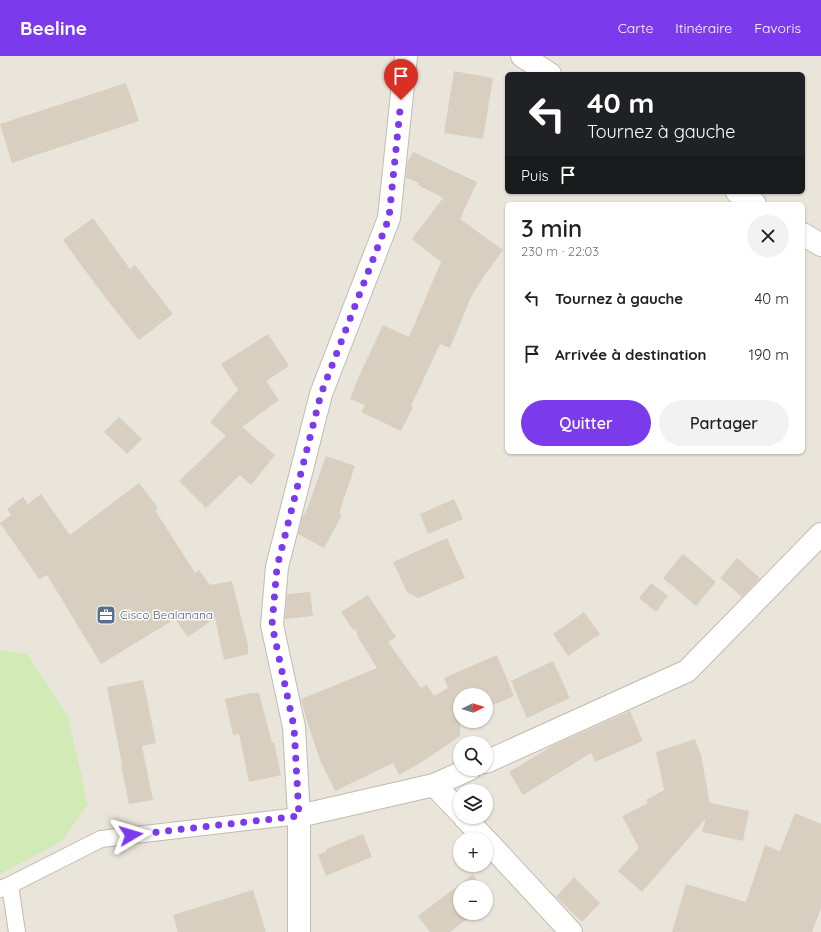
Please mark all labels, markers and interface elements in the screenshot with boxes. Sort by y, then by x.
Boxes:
text: Beeline [20,16,87,40]
text: Carte [618,19,653,37]
text: Itinéraire [675,19,732,37]
text: Favoris [754,19,801,37]
pin [384,59,418,100]
icon: arrive [390,65,412,87]
text: 40 m [587,85,654,120]
icon: left [521,88,573,140]
text: Tournez à gauche [587,120,736,143]
icon: arrive [557,164,579,186]
text: Puis [521,166,549,185]
text: 3 min [521,213,582,243]
button: close [747,215,789,257]
text: 230 m · 22:03 [521,243,599,259]
icon: left [521,287,543,309]
text: Tournez à gauche [555,289,683,308]
text: 40 m [754,289,789,308]
icon: arrive [521,343,543,365]
text: Arrivée à destination [555,345,707,364]
text: 190 m [748,345,789,364]
button: Quitter [521,400,651,446]
button: Partager [659,400,789,446]
office icon: Cisco Bealanana [95,604,117,626]
place label: Cisco Bealanana [120,607,213,622]
north arrow [453,688,493,728]
map controls [453,688,493,920]
button: search [453,736,493,776]
button: layers [453,784,493,824]
position arrow [110,814,152,856]
button: + [453,832,493,872]
button: − [453,880,493,920]

